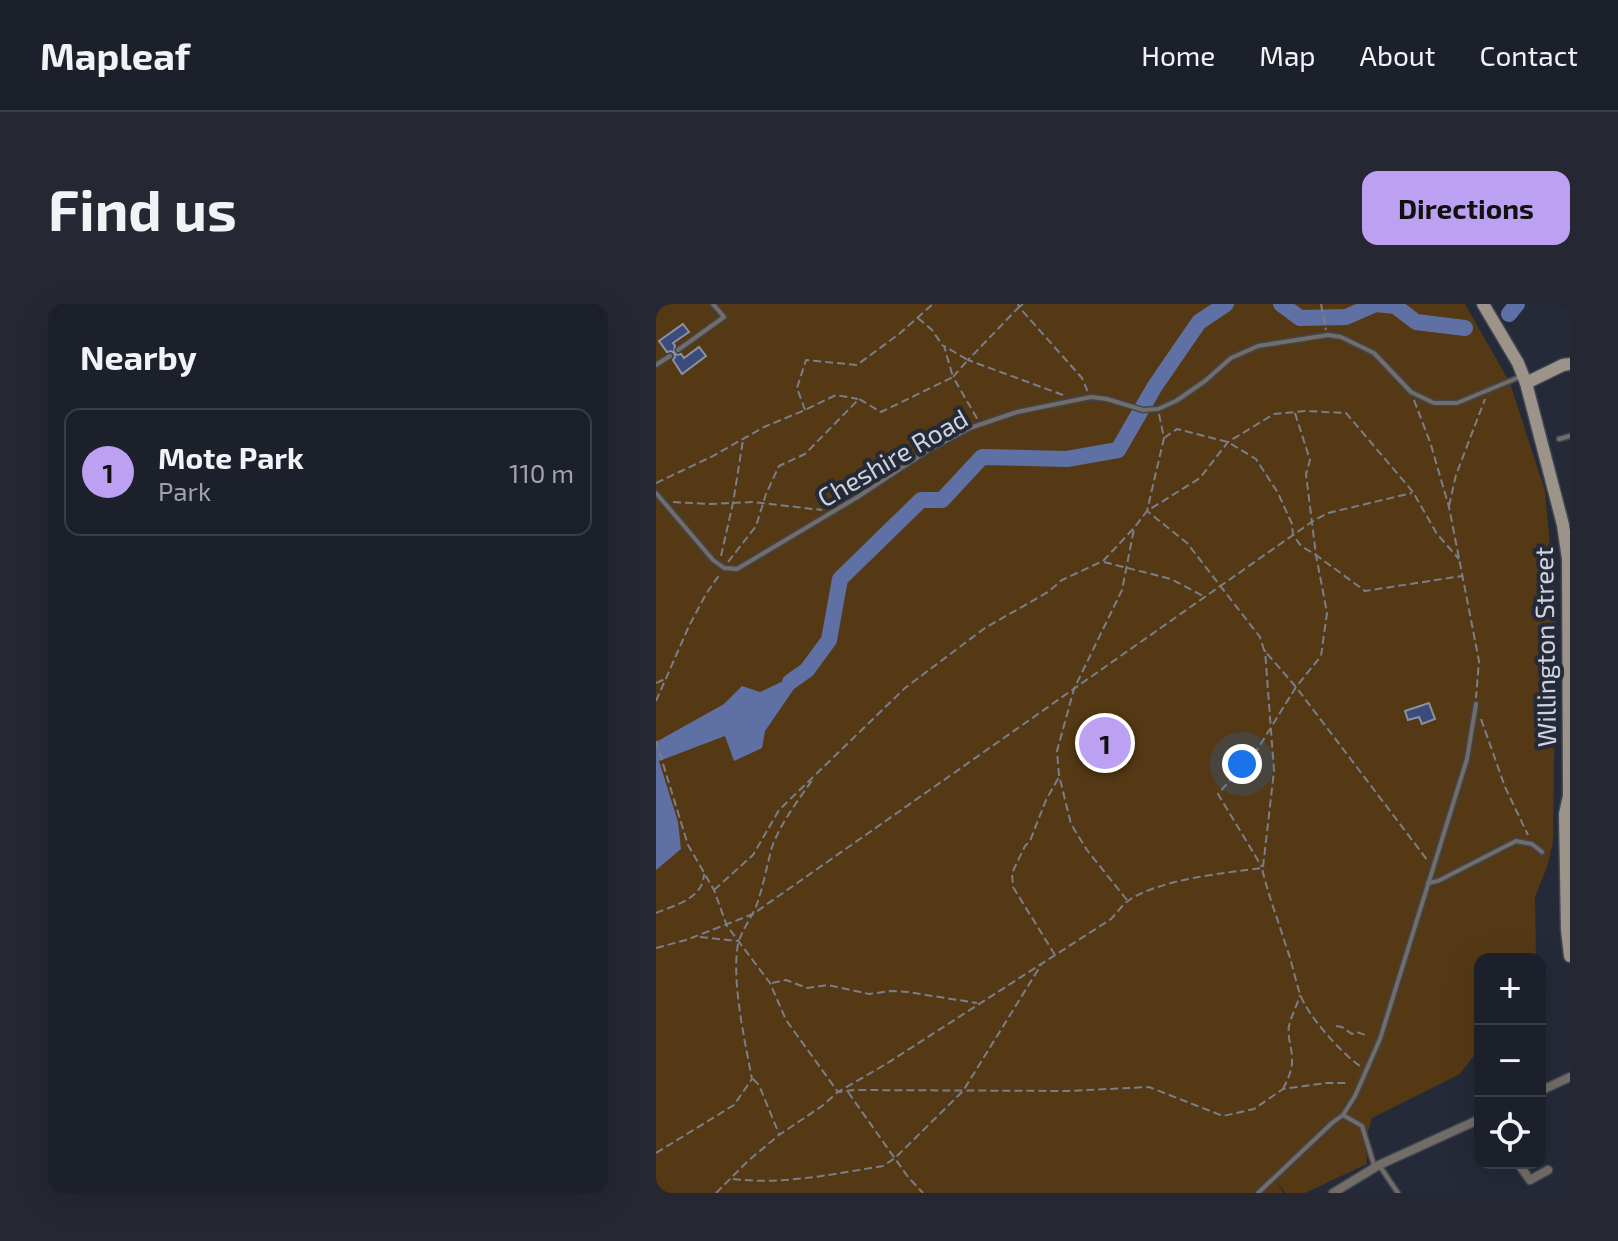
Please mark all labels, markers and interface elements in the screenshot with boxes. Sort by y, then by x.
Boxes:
text: Mapleaf [40,32,190,78]
text: Home [1141,38,1215,72]
text: Map [1259,38,1316,72]
text: About [1360,38,1435,72]
text: Contact [1479,38,1578,72]
button: Directions [1362,171,1570,245]
text: Find us [48,175,237,242]
text: Nearby [80,336,197,377]
street label: Cheshire Road [811,401,973,513]
text: Mote Park [158,439,304,475]
text: 1 [102,457,114,488]
text: 110 m [509,457,574,488]
text: Park [158,475,211,506]
street label: Willington Street [1527,546,1561,747]
pin: 1 [1079,713,1131,773]
your location [1222,744,1262,784]
map controls [1474,953,1546,1169]
button: + [1474,953,1546,1025]
button: − [1474,1025,1546,1097]
button: locate [1474,1097,1546,1169]

